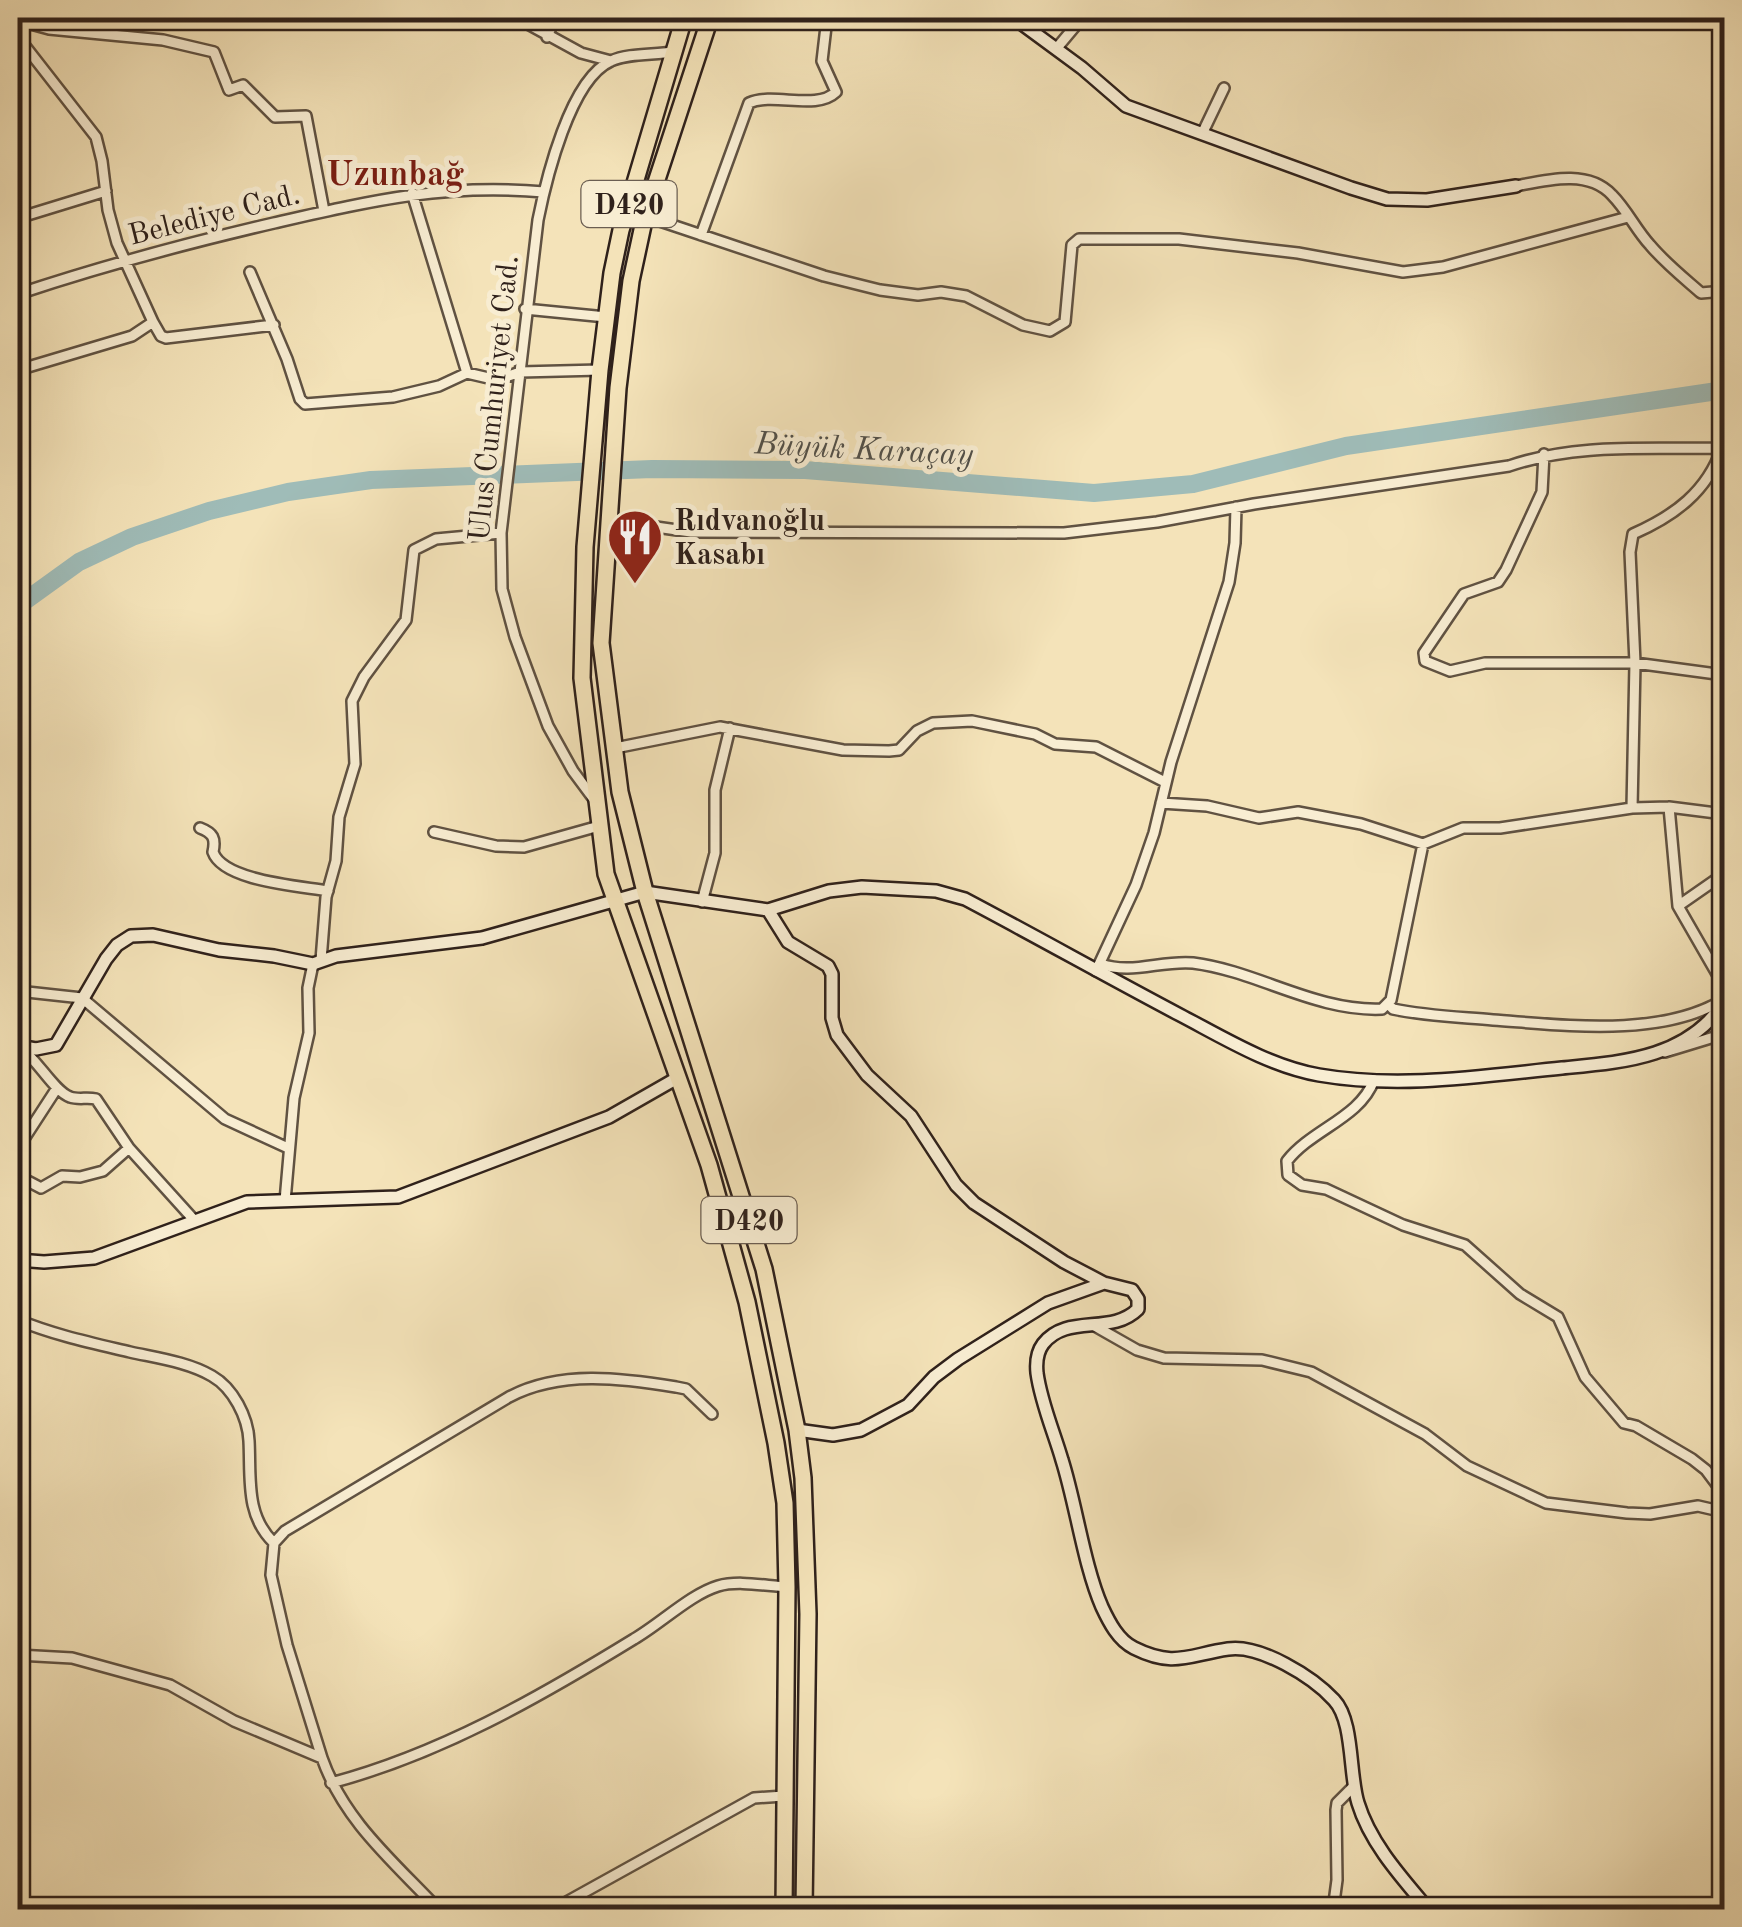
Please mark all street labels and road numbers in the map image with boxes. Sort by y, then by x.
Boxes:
street label: Belediye Cad. [126,180,303,252]
road number: D420 [582,181,676,227]
street label: Ulus Cumhuriyet Cad. [465,254,525,543]
road number: D420 [702,1197,796,1243]

